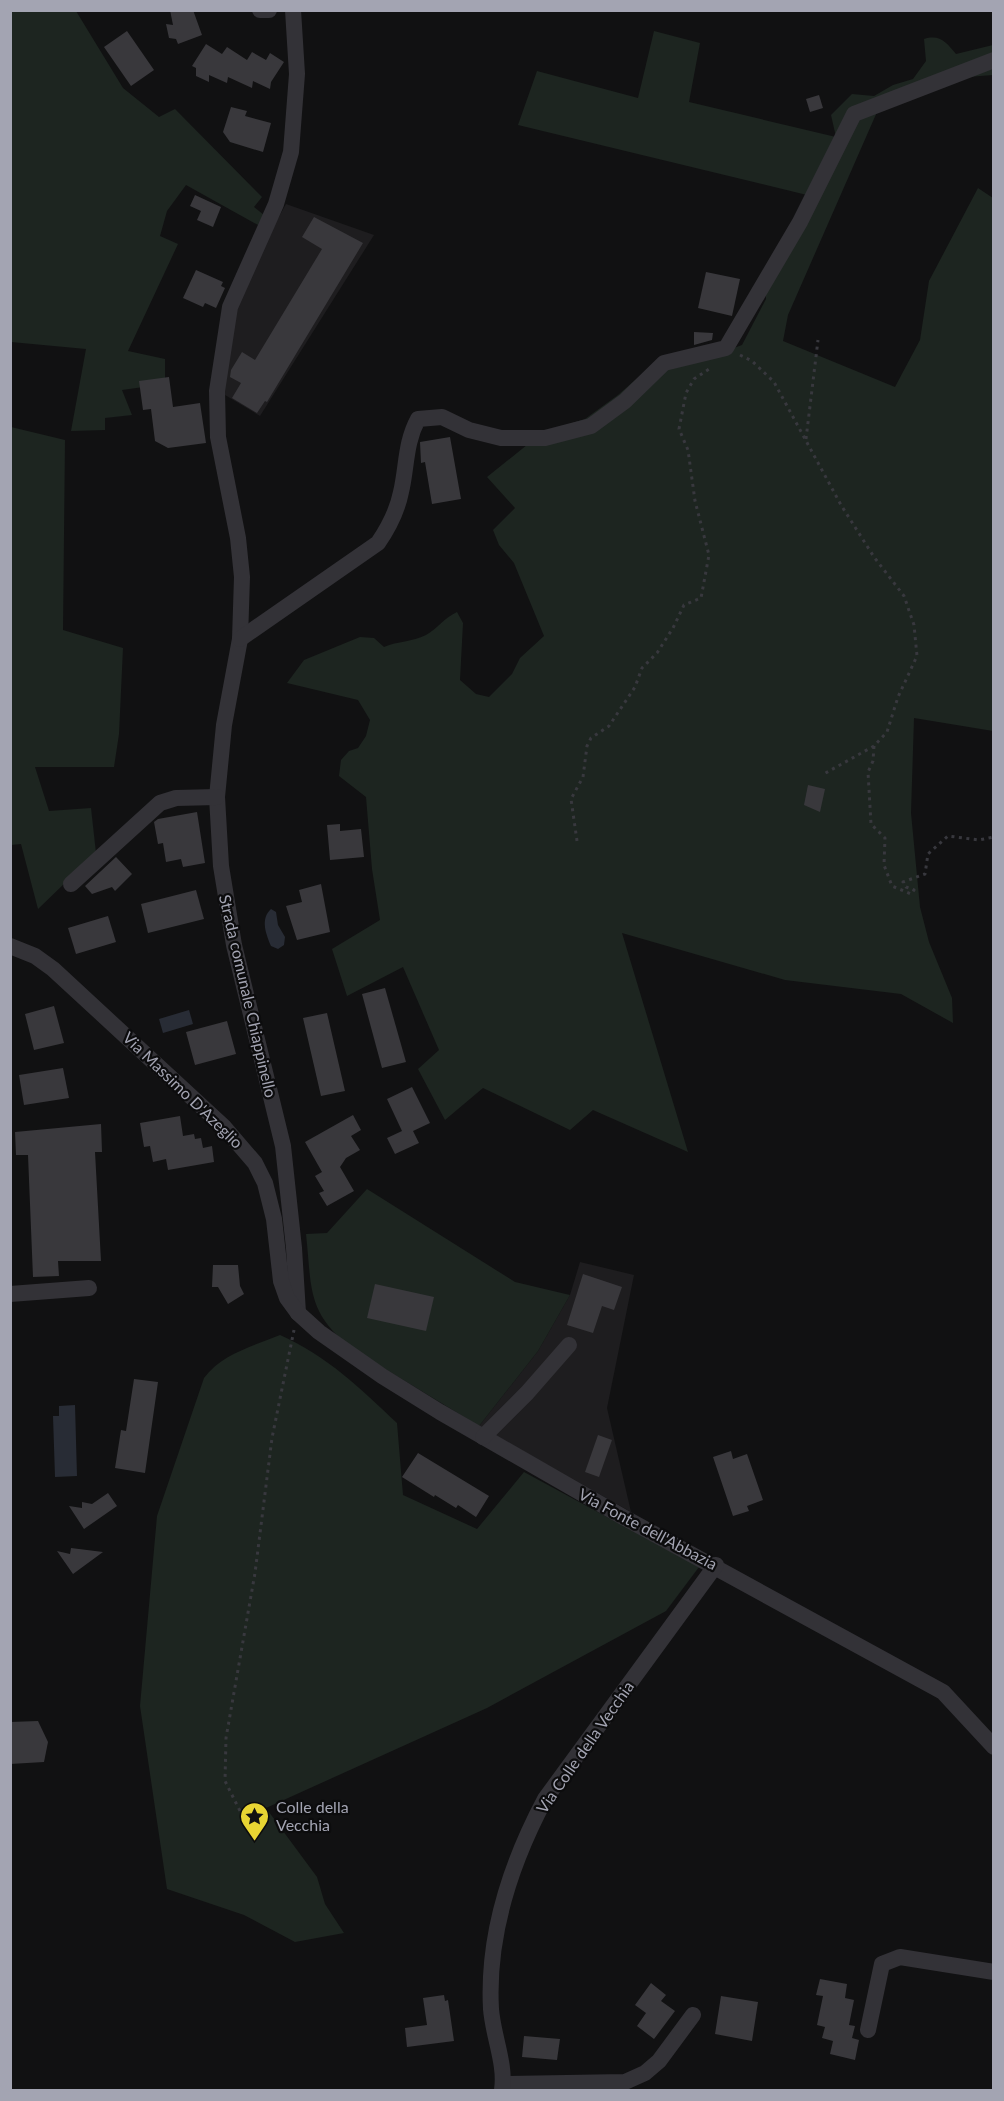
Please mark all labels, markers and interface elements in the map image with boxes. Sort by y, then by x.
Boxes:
street label: Strada comunale Chiappinello [216,893,281,1099]
street label: Via Massimo D'Azeglio [119,1028,247,1152]
street label: Via Fonte dell'Abbazia [576,1484,721,1573]
street label: Via Colle della Vecchia [532,1677,637,1816]
place label: Colle della Vecchia [276,1797,349,1834]
place icon: Colle della Vecchia [239,1800,271,1842]

